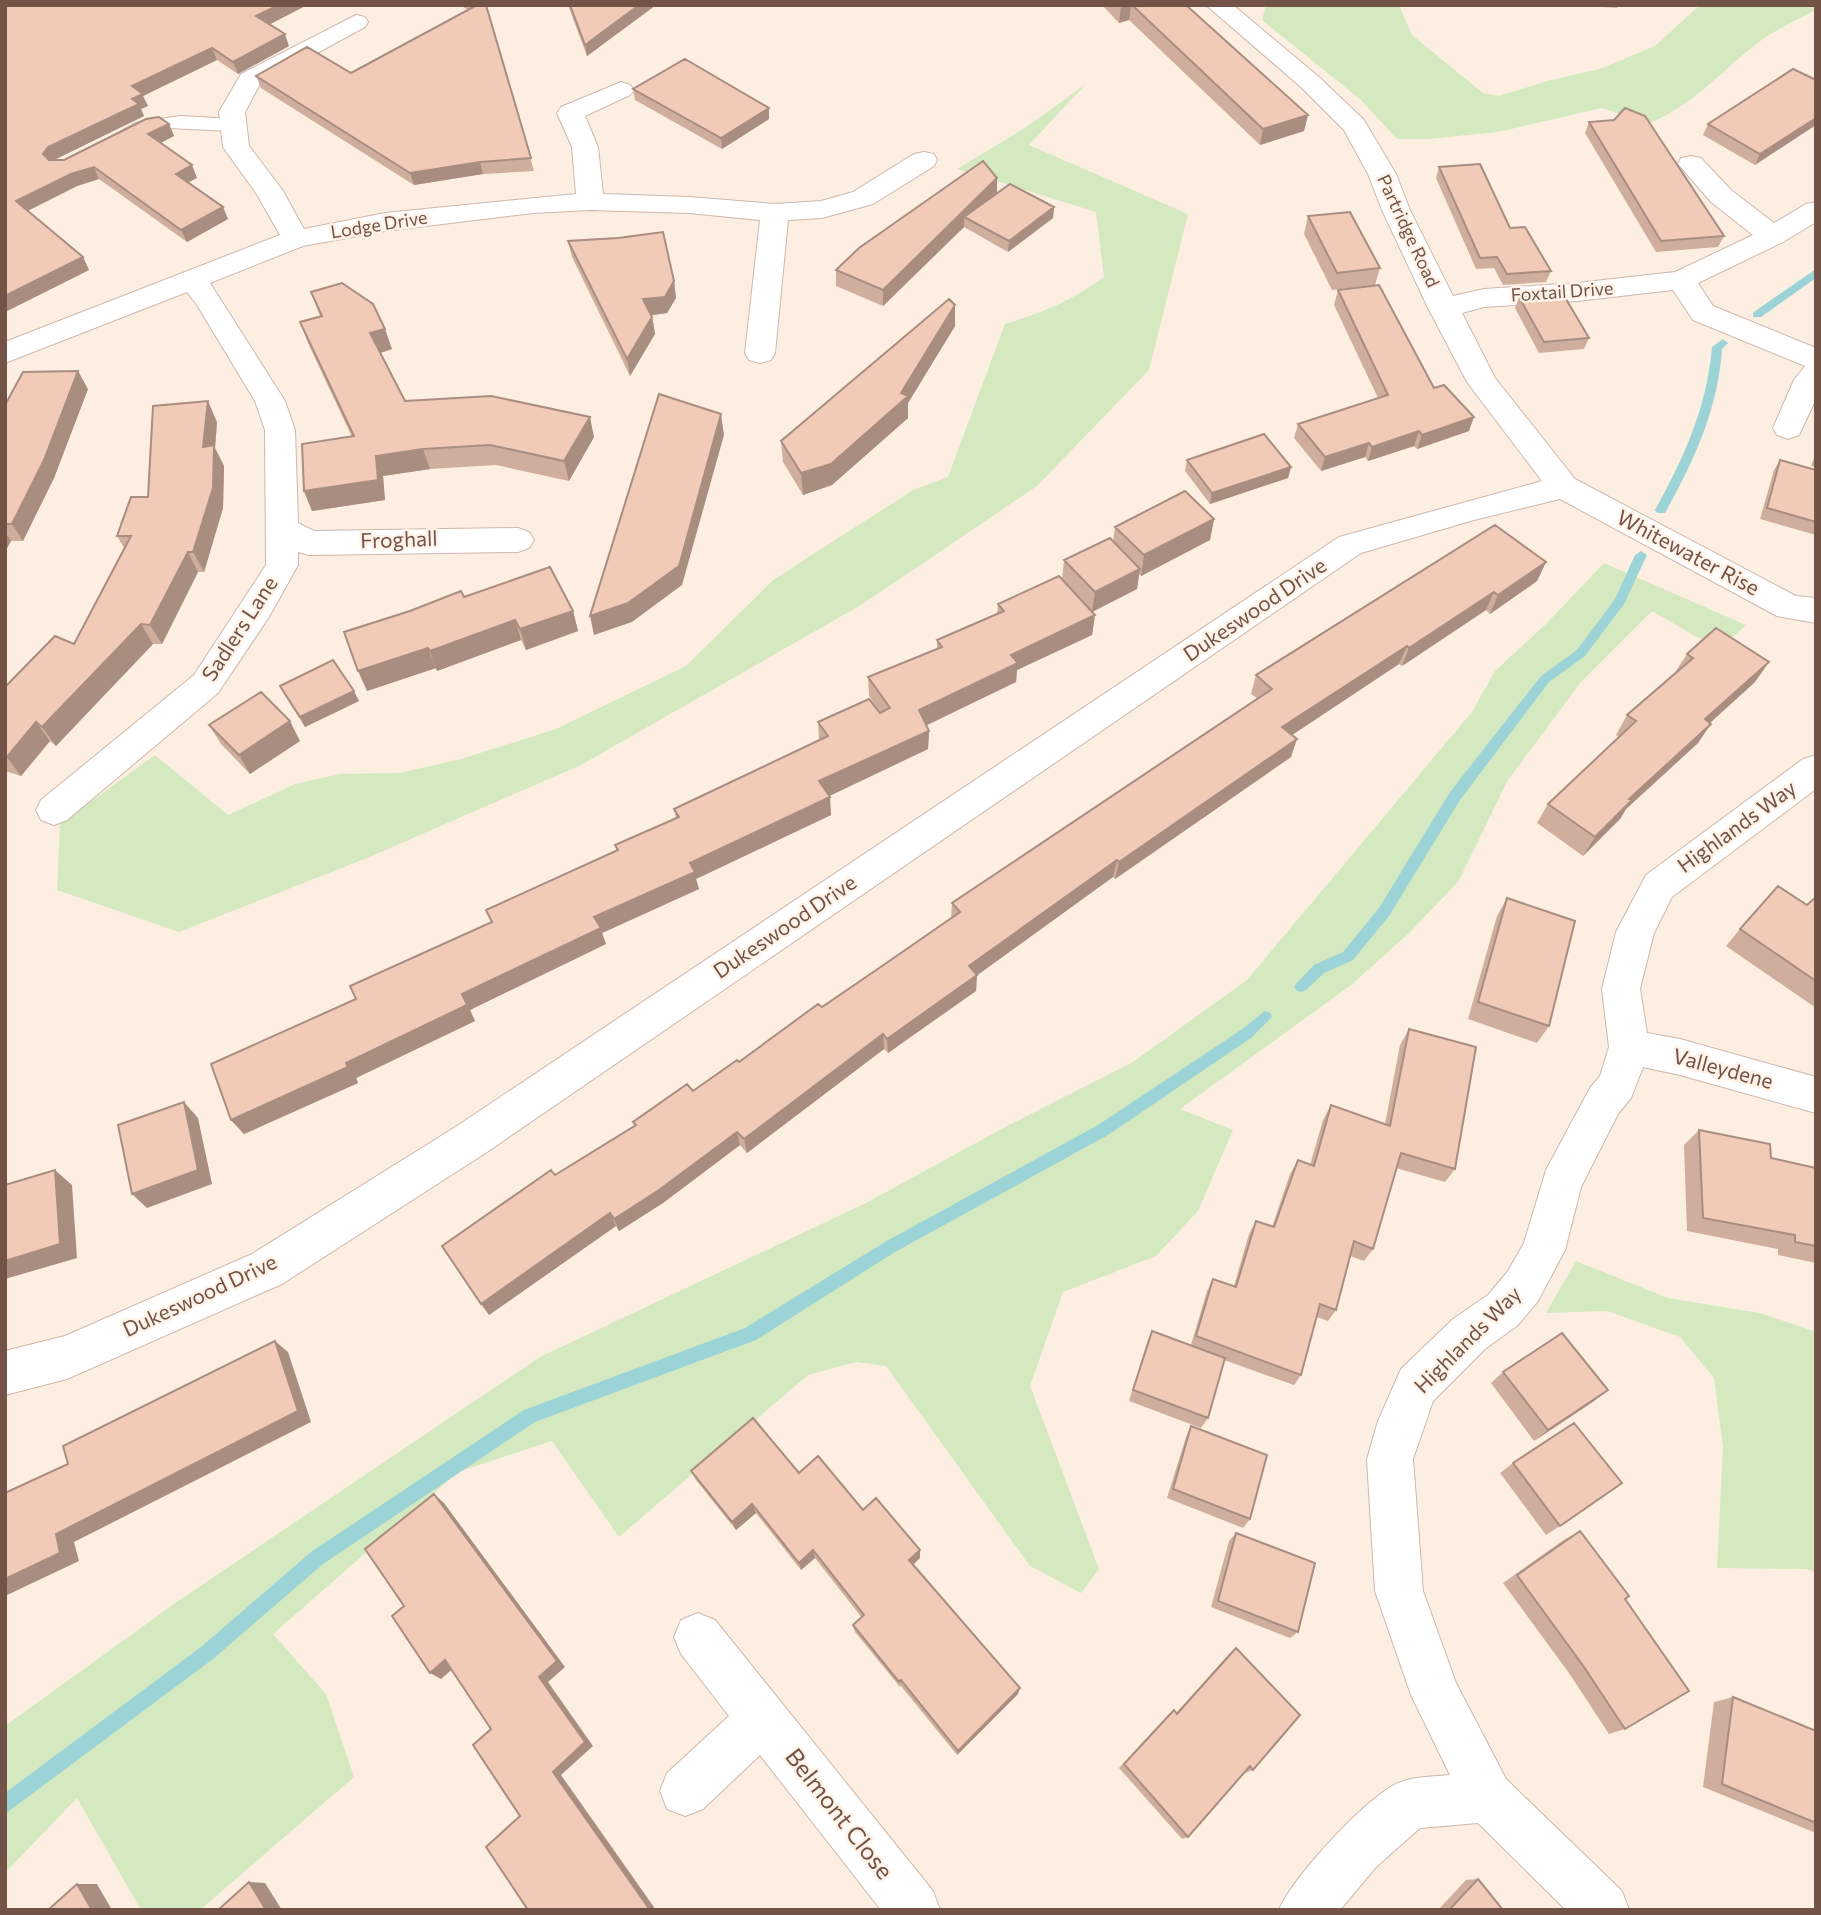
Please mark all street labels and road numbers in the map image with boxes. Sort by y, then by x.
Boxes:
street label: Partridge Road [1373,171,1445,291]
street label: Lodge Drive [329,206,429,243]
street label: Foxtail Drive [1510,276,1614,306]
street label: Whitewater Rise [1613,504,1764,600]
street label: Froghall [360,525,438,552]
street label: Dukeswood Drive [1178,552,1330,666]
street label: Sadlers Lane [196,571,282,685]
street label: Highlands Way [1672,774,1800,877]
street label: Dukeswood Drive [708,869,860,983]
street label: Valleydene [1671,1042,1776,1093]
street label: Dukeswood Drive [118,1248,280,1341]
street label: Highlands Way [1408,1280,1526,1397]
street label: Belmont Close [780,1742,900,1884]

